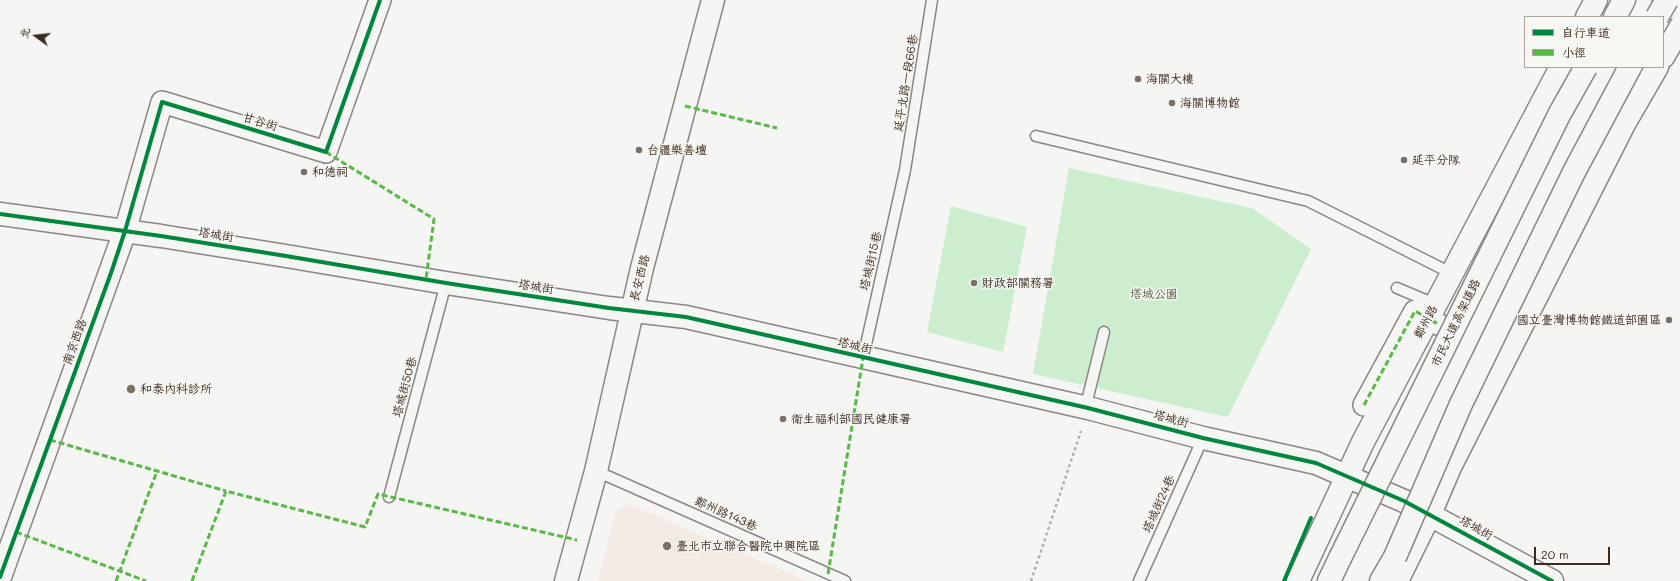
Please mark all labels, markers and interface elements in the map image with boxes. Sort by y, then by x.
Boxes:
north arrow [16,16,56,56]
legend [1524,16,1664,68]
text: 自行車道 [1562,24,1610,40]
text: 北 [15,26,33,40]
street label: 延平北路一段66巷 [891,33,921,133]
text: 小徑 [1562,44,1586,60]
place label: 海關大樓 [1146,72,1194,86]
marker: 海關大樓 [1133,74,1143,84]
place label: 海關博物館 [1180,96,1240,110]
marker: 海關博物館 [1167,98,1177,108]
street label: 甘谷街 [241,110,279,134]
place label: 台疆樂善壇 [647,143,707,157]
marker: 台疆樂善壇 [634,145,644,155]
place label: 延平分隊 [1412,153,1460,167]
marker: 延平分隊 [1399,155,1409,165]
place label: 和德祠 [312,165,348,179]
marker: 和德祠 [299,167,309,177]
street label: 塔城街 [197,225,235,245]
street label: 塔城街15巷 [857,230,885,292]
street label: 長安西路 [627,253,653,303]
place label: 財政部關務署 [982,276,1054,290]
street label: 塔城街 [517,277,555,297]
street label: 市民大道高架道路 [1428,277,1484,369]
marker: 財政部關務署 [969,278,979,288]
park label: 塔城公園 [1130,287,1178,301]
street label: 鄭州路 [1411,303,1441,341]
place label: 國立臺灣博物館鐵道部園區 [1517,313,1661,327]
marker: 國立臺灣博物館鐵道部園區 [1664,315,1674,325]
street label: 南京西路 [60,317,90,367]
street label: 塔城街 [836,335,874,357]
street label: 塔城街50巷 [390,355,420,419]
place label: 和泰內科診所 [140,382,212,396]
marker: 和泰內科診所 [125,383,137,395]
street label: 塔城街 [1152,407,1190,431]
place label: 衛生福利部國民健康署 [791,412,911,426]
marker: 衛生福利部國民健康署 [778,414,788,424]
street label: 塔城街24巷 [1140,473,1178,535]
street label: 鄭州路143巷 [692,494,760,534]
street label: 塔城街 [1457,513,1495,543]
place label: 臺北市立聯合醫院中興院區 [676,539,820,553]
scale bar [1536,539,1612,565]
marker: 臺北市立聯合醫院中興院區 [661,540,673,552]
text: 20 m [1541,546,1569,562]

